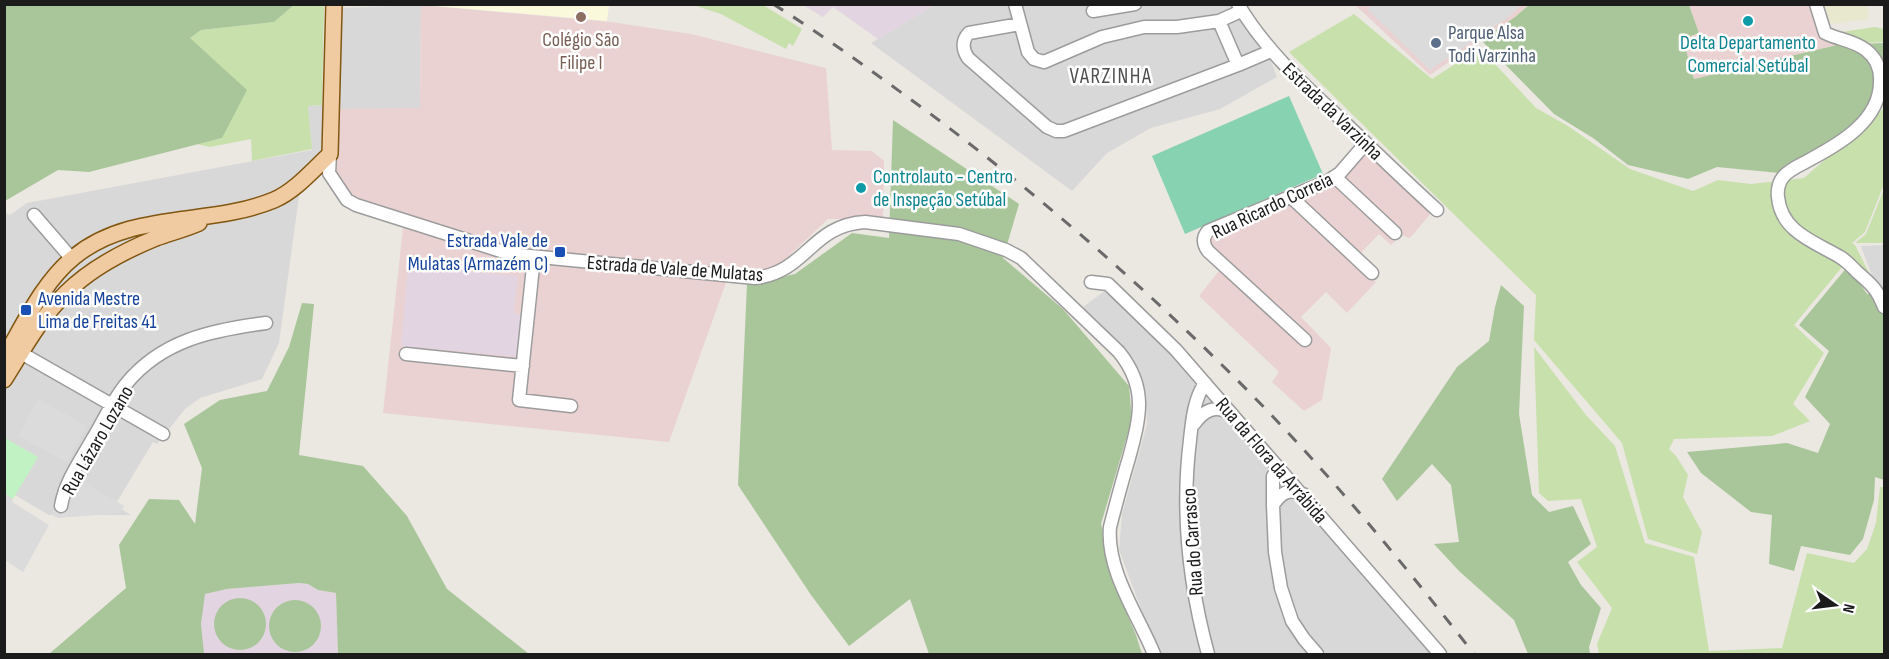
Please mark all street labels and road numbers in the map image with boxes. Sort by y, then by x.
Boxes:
street label: Estrada da Varzinha [1277,58,1388,166]
street label: Rua Ricardo Correia [1208,167,1337,244]
street label: Estrada de Vale de Mulatas [586,251,764,287]
street label: Rua Lázaro Lozano [57,381,139,500]
street label: Rua da Flora da Arrábida [1210,393,1332,528]
street label: Rua do Carrasco [1177,487,1209,596]

